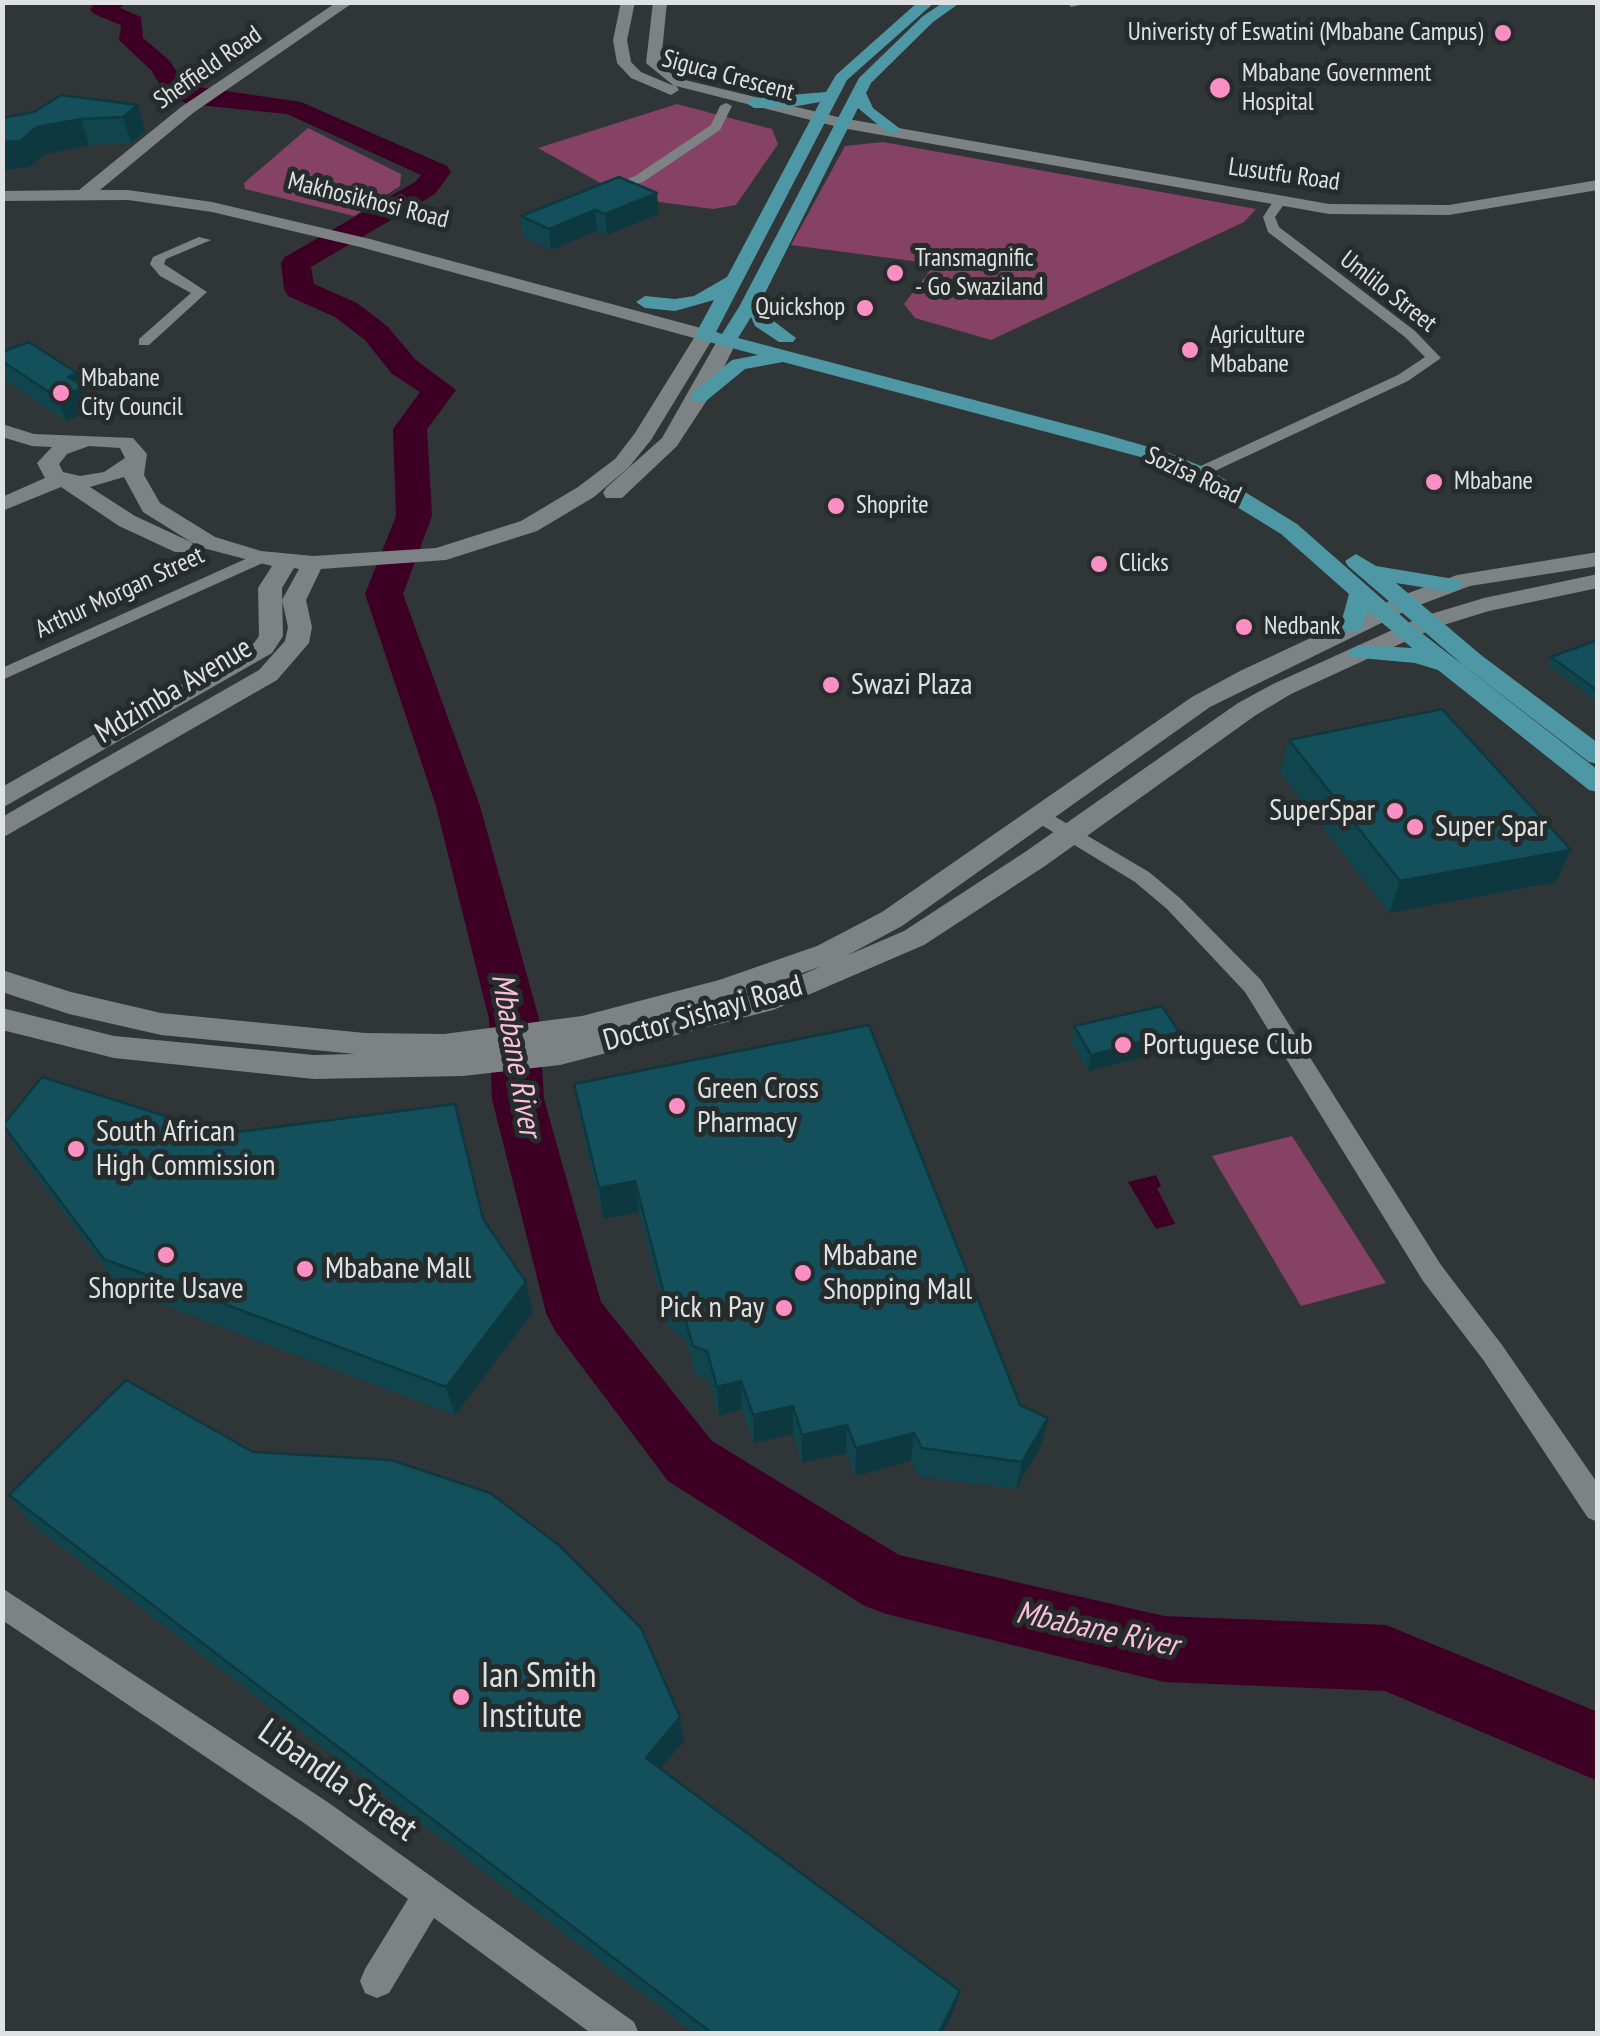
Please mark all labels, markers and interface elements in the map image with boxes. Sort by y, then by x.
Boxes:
place label: Univeristy of Eswatini (Mbabane Campus) [1128,18,1483,48]
street label: Sheffield Road [148,20,268,116]
marker: Univeristy of Eswatini (Mbabane Campus) [1492,22,1514,44]
street label: Siguca Crescent [659,44,797,108]
place label: Mbabane Government Hospital [1242,59,1431,118]
marker: Mbabane Government Hospital [1207,75,1233,101]
street label: Lusutfu Road [1226,152,1342,198]
street label: Makhosikhosi Road [285,167,451,235]
place label: Transmagnific - Go Swaziland [915,244,1043,303]
street label: Umlilo Street [1334,245,1442,339]
marker: Transmagnific - Go Swaziland [884,262,906,284]
place label: Quickshop [755,293,845,323]
marker: Quickshop [854,297,876,319]
place label: Agriculture Mbabane [1210,321,1305,380]
marker: Agriculture Mbabane [1179,339,1201,361]
place label: Mbabane City Council [81,364,183,423]
marker: Mbabane City Council [50,382,72,404]
street label: Sozisa Road [1140,441,1246,511]
place label: Mbabane [1454,467,1533,497]
marker: Mbabane [1423,471,1445,493]
place label: Shoprite [856,491,929,521]
marker: Shoprite [825,495,847,517]
street label: Arthur Morgan Street [31,541,209,645]
place label: Clicks [1119,549,1169,579]
marker: Clicks [1088,553,1110,575]
place label: Nedbank [1264,612,1340,642]
marker: Nedbank [1233,616,1255,638]
street label: Mdzimba Avenue [89,630,259,752]
place label: Swazi Plaza [851,667,973,703]
marker: Swazi Plaza [820,674,842,696]
place label: SuperSpar [1269,793,1375,829]
marker: SuperSpar [1384,800,1406,822]
place label: Super Spar [1435,809,1547,845]
marker: Super Spar [1404,816,1426,838]
street label: Doctor Sishayi Road [600,968,806,1060]
water label: Mbabane River [482,971,548,1139]
place label: Portuguese Club [1143,1027,1313,1063]
marker: Portuguese Club [1112,1034,1134,1056]
place label: Green Cross Pharmacy [697,1071,819,1142]
marker: Green Cross Pharmacy [666,1095,688,1117]
place label: South African High Commission [96,1114,275,1184]
marker: South African High Commission [65,1138,87,1160]
place label: Mbabane Shopping Mall [823,1238,972,1308]
marker: Shoprite Usave [155,1244,177,1266]
place label: Mbabane Mall [325,1251,471,1287]
marker: Mbabane Mall [294,1258,316,1280]
marker: Mbabane Shopping Mall [792,1262,814,1284]
place label: Shoprite Usave [88,1271,244,1307]
place label: Pick n Pay [660,1290,764,1326]
marker: Pick n Pay [773,1297,795,1319]
water label: Mbabane River [1013,1594,1181,1666]
place label: Ian Smith Institute [481,1656,596,1738]
marker: Ian Smith Institute [450,1686,472,1708]
street label: Libandla Street [250,1711,424,1851]

